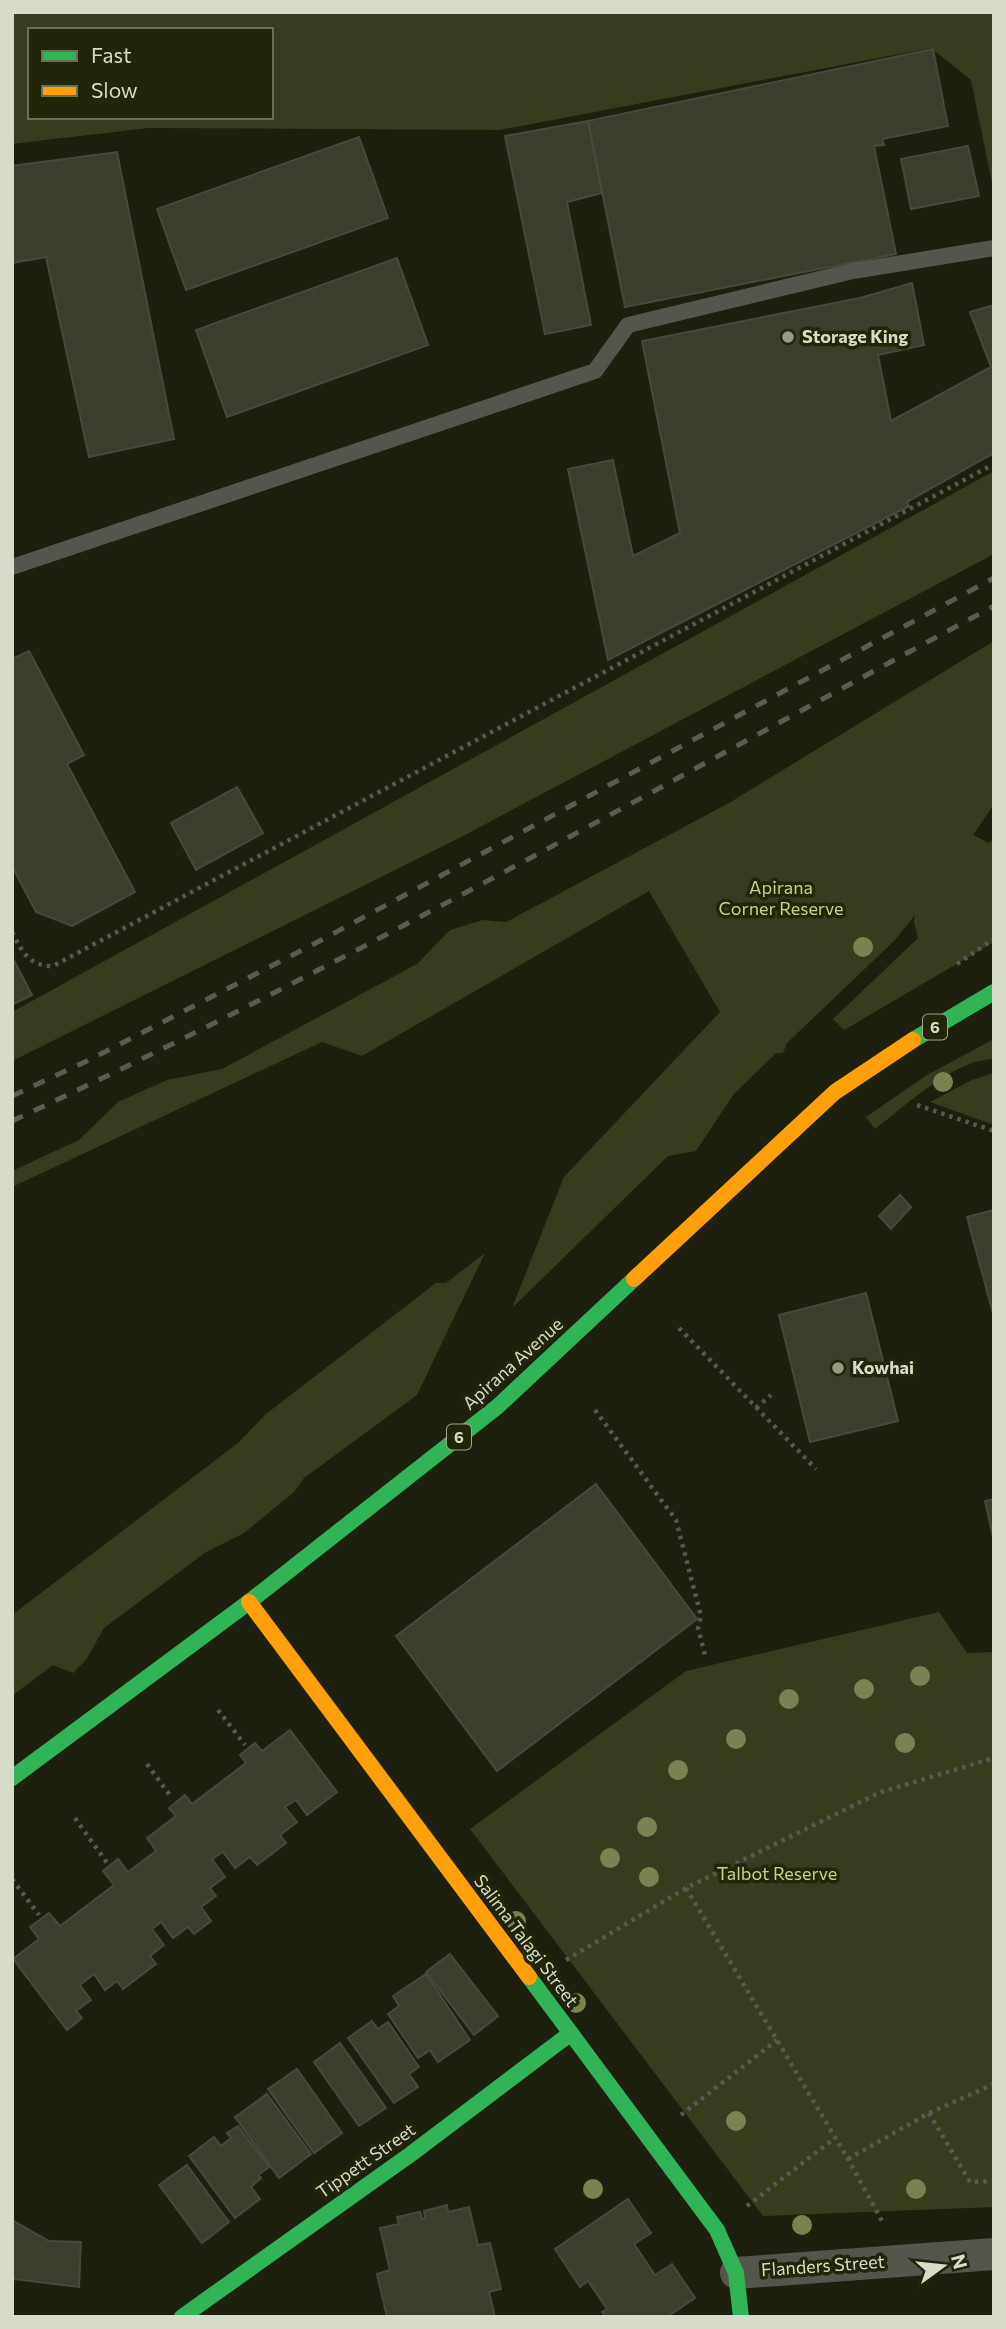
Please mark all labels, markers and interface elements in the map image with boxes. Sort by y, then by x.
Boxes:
legend [28,28,273,119]
text: Fast [91,42,132,67]
text: Slow [91,77,138,102]
place label: Storage King [802,325,908,347]
marker: Storage King [780,329,796,345]
park label: Apirana Corner Reserve [719,876,843,919]
road number: 6 [923,1015,947,1040]
street label: Apirana Avenue [458,1312,567,1414]
place label: Kowhai [852,1356,914,1378]
marker: Kowhai [830,1360,846,1376]
road number: 6 [447,1424,471,1450]
park label: Talbot Reserve [717,1862,837,1884]
street label: Salima Talagi Street [470,1870,584,2011]
street label: Tippett Street [312,2118,419,2202]
north arrow [908,2231,978,2301]
street label: Flanders Street [760,2250,886,2280]
text: N [947,2252,973,2271]

